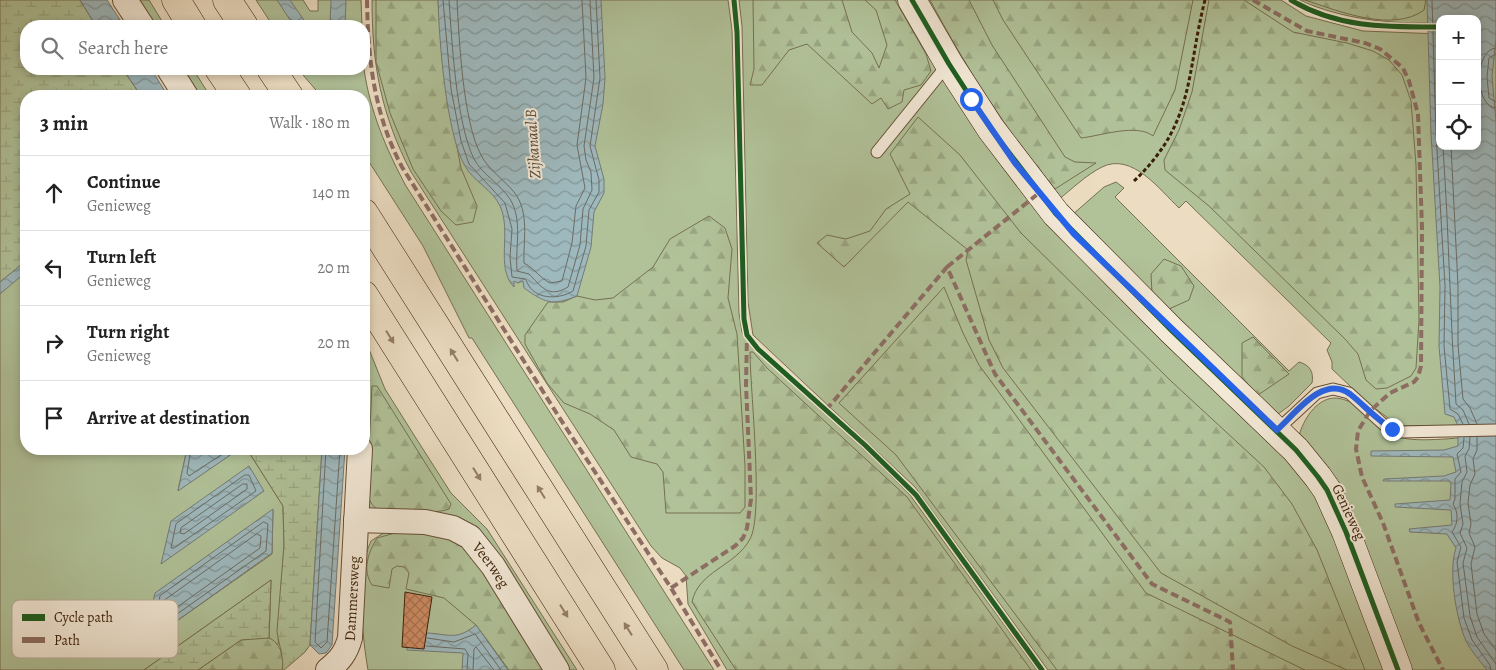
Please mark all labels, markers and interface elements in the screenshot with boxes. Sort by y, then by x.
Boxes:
map controls [1436,15,1481,150]
button: + [1436,15,1481,60]
search box [20,20,370,75]
icon: search [38,34,66,62]
text: Search here [78,35,168,61]
button: − [1436,60,1481,105]
route start [960,88,983,111]
button: locate [1436,105,1481,150]
water label: Zijkanaal B [520,108,546,179]
text: 3 min [40,109,88,137]
text: Walk · 180 m [269,112,350,134]
text: Continue [87,169,161,195]
icon: ahead [40,179,68,207]
text: 140 m [312,182,350,204]
text: Genieweg [87,195,151,217]
text: Turn left [87,244,156,270]
icon: left [40,254,68,282]
text: 20 m [317,257,350,279]
text: Genieweg [87,270,151,292]
text: Turn right [87,319,169,345]
icon: right [40,329,68,357]
one-way arrow [385,330,395,343]
text: 20 m [317,332,350,354]
text: Genieweg [87,345,151,367]
one-way arrow [449,348,459,361]
icon: arrive [40,404,68,432]
text: Arrive at destination [87,405,250,431]
route end [1381,418,1404,441]
one-way arrow [472,467,481,480]
street label: Genieweg [1327,481,1371,544]
one-way arrow [536,485,546,498]
street label: Veerweg [467,537,514,592]
street label: Dammersweg [340,555,364,642]
legend [12,600,178,658]
one-way arrow [559,604,568,618]
text: Cycle path [54,608,114,627]
one-way arrow [623,622,633,636]
text: Path [54,631,81,650]

